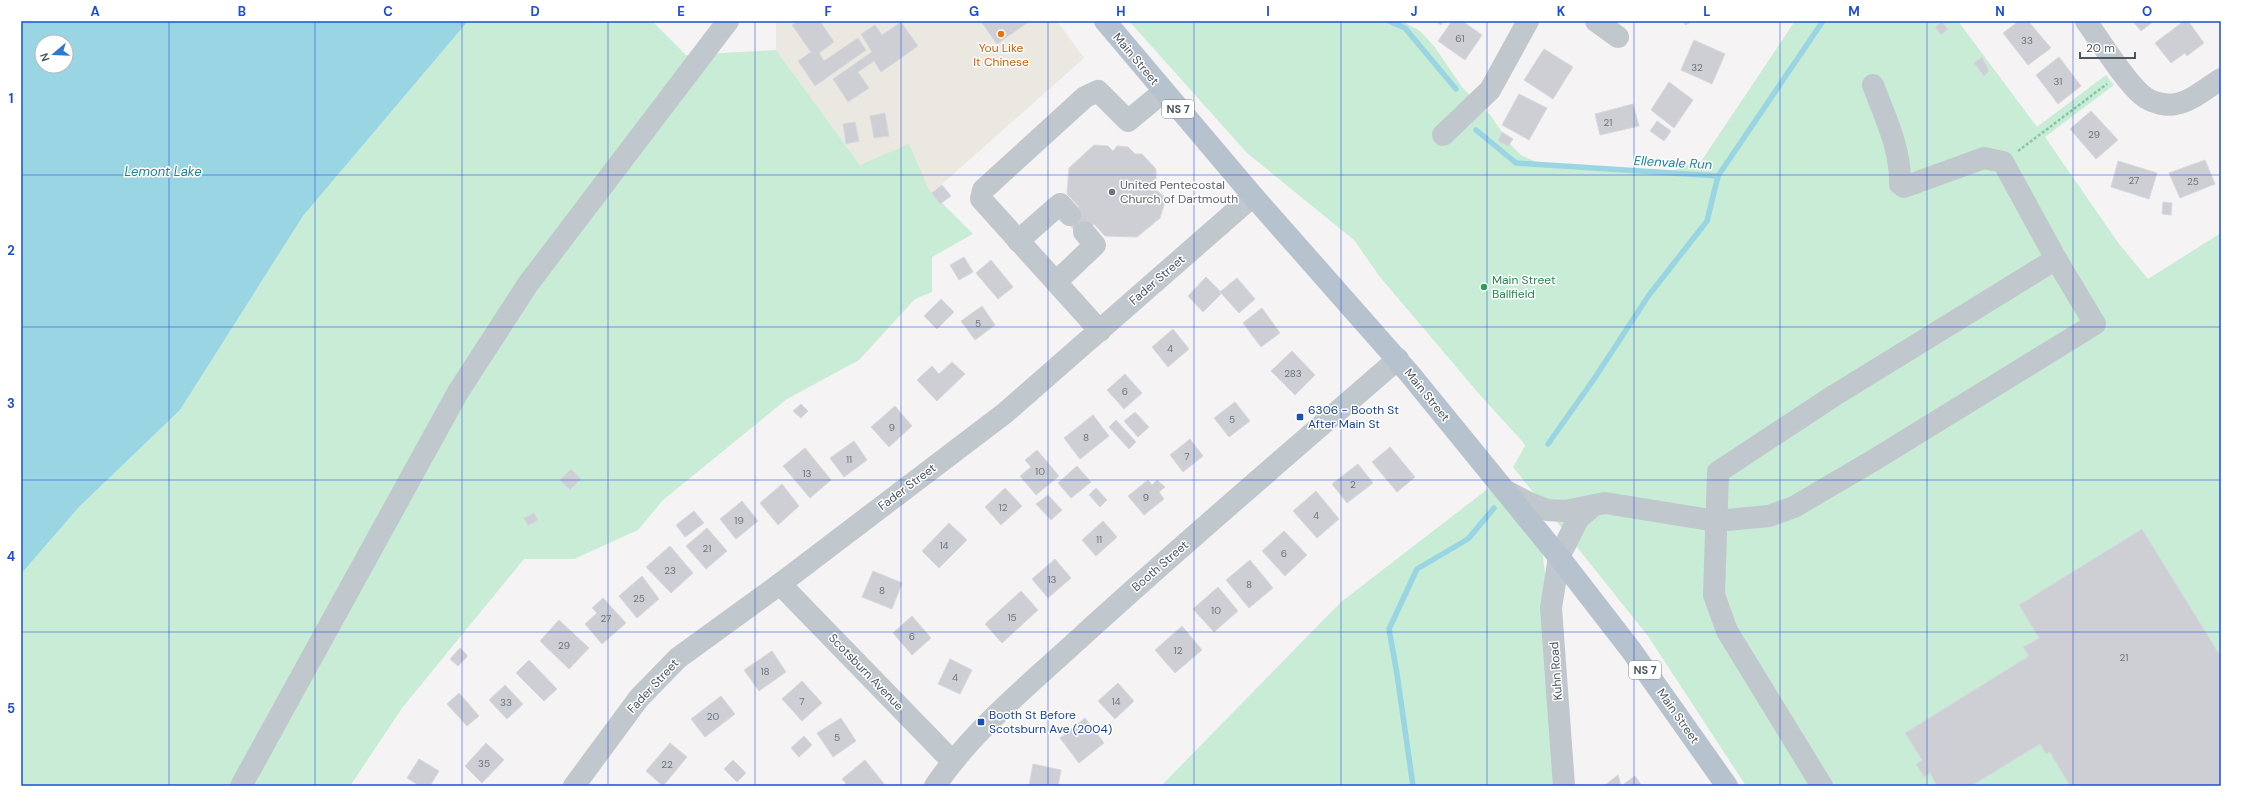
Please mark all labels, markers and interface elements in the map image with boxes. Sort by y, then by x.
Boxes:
text: A [90,3,100,20]
text: B [238,3,246,20]
text: C [383,3,393,20]
text: D [530,3,540,20]
text: E [677,3,685,20]
text: F [824,3,832,20]
text: G [969,3,979,20]
text: H [1116,3,1126,20]
text: I [1266,3,1270,20]
text: J [1410,3,1418,20]
text: K [1557,3,1566,20]
text: L [1703,3,1711,20]
text: M [1848,3,1860,20]
text: N [1995,3,2005,20]
text: O [2142,3,2152,20]
marker: You Like It Chinese [996,29,1006,39]
street label: Main Street [1109,29,1163,89]
house number: 61 [1455,32,1465,45]
north arrow [34,34,74,74]
house number: 33 [2021,34,2033,47]
scale bar [2080,34,2135,60]
place label: You Like It Chinese [973,40,1029,70]
text: 20 m [2086,40,2115,56]
text: N [37,51,52,63]
house number: 32 [1691,61,1703,74]
house number: 31 [2054,75,2062,88]
text: 1 [9,90,13,107]
road number: NS 7 [1162,100,1194,118]
house number: 21 [1604,116,1612,129]
house number: 29 [2088,128,2100,141]
water label: Ellenvale Run [1633,152,1713,173]
water label: Lemont Lake [124,163,202,180]
house number: 27 [2129,174,2139,187]
house number: 25 [2187,175,2199,188]
place label: United Pentecostal Church of Dartmouth [1120,177,1238,207]
marker: United Pentecostal Church of Dartmouth [1107,187,1117,197]
text: 2 [7,242,15,259]
street label: Fader Street [1126,251,1188,309]
place label: Main Street Ballfield [1492,272,1556,302]
marker: Main Street Ballfield [1479,282,1489,292]
house number: 5 [975,317,981,330]
house number: 4 [1167,342,1173,355]
street label: Main Street [1401,365,1453,425]
house number: 283 [1284,367,1302,380]
house number: 6 [1122,385,1128,398]
text: 3 [7,395,15,412]
place label: 6306 - Booth St After Main St [1308,402,1399,432]
marker: 6306 - Booth St After Main St [1295,412,1305,422]
house number: 5 [1229,413,1235,426]
house number: 9 [889,421,895,434]
house number: 8 [1083,431,1089,444]
house number: 7 [1184,450,1190,463]
house number: 11 [846,453,852,466]
street label: Fader Street [875,460,939,514]
house number: 10 [1035,465,1045,478]
house number: 13 [802,467,812,480]
house number: 2 [1350,478,1356,491]
house number: 9 [1143,491,1149,504]
house number: 12 [999,501,1008,514]
house number: 4 [1313,509,1319,522]
house number: 19 [734,514,744,527]
house number: 11 [1096,533,1102,546]
street label: Booth Street [1128,537,1192,595]
house number: 14 [939,539,949,552]
house number: 21 [703,542,711,555]
house number: 6 [1281,547,1287,560]
text: 4 [7,548,15,565]
house number: 23 [664,564,676,577]
house number: 13 [1047,573,1057,586]
house number: 8 [1246,578,1252,591]
house number: 8 [879,584,885,597]
house number: 25 [633,592,645,605]
house number: 10 [1211,604,1221,617]
house number: 15 [1007,611,1017,624]
house number: 27 [601,612,611,625]
street label: Scotsburn Avenue [825,630,907,714]
house number: 6 [909,630,915,643]
house number: 29 [558,639,570,652]
street label: Kuhn Road [1546,641,1566,701]
house number: 12 [1174,644,1183,657]
house number: 21 [2120,651,2128,664]
street label: Fader Street [624,655,682,717]
road number: NS 7 [1629,661,1661,679]
house number: 18 [760,665,770,678]
house number: 4 [952,671,958,684]
street label: Main Street [1653,685,1703,747]
house number: 7 [799,695,805,708]
house number: 14 [1111,695,1121,708]
house number: 33 [500,696,512,709]
text: 5 [7,700,15,717]
place label: Booth St Before Scotsburn Ave (2004) [989,707,1112,737]
house number: 20 [707,710,719,723]
marker: Booth St Before Scotsburn Ave (2004) [976,717,986,727]
house number: 5 [834,731,840,744]
house number: 35 [478,757,490,770]
house number: 22 [661,758,673,771]

